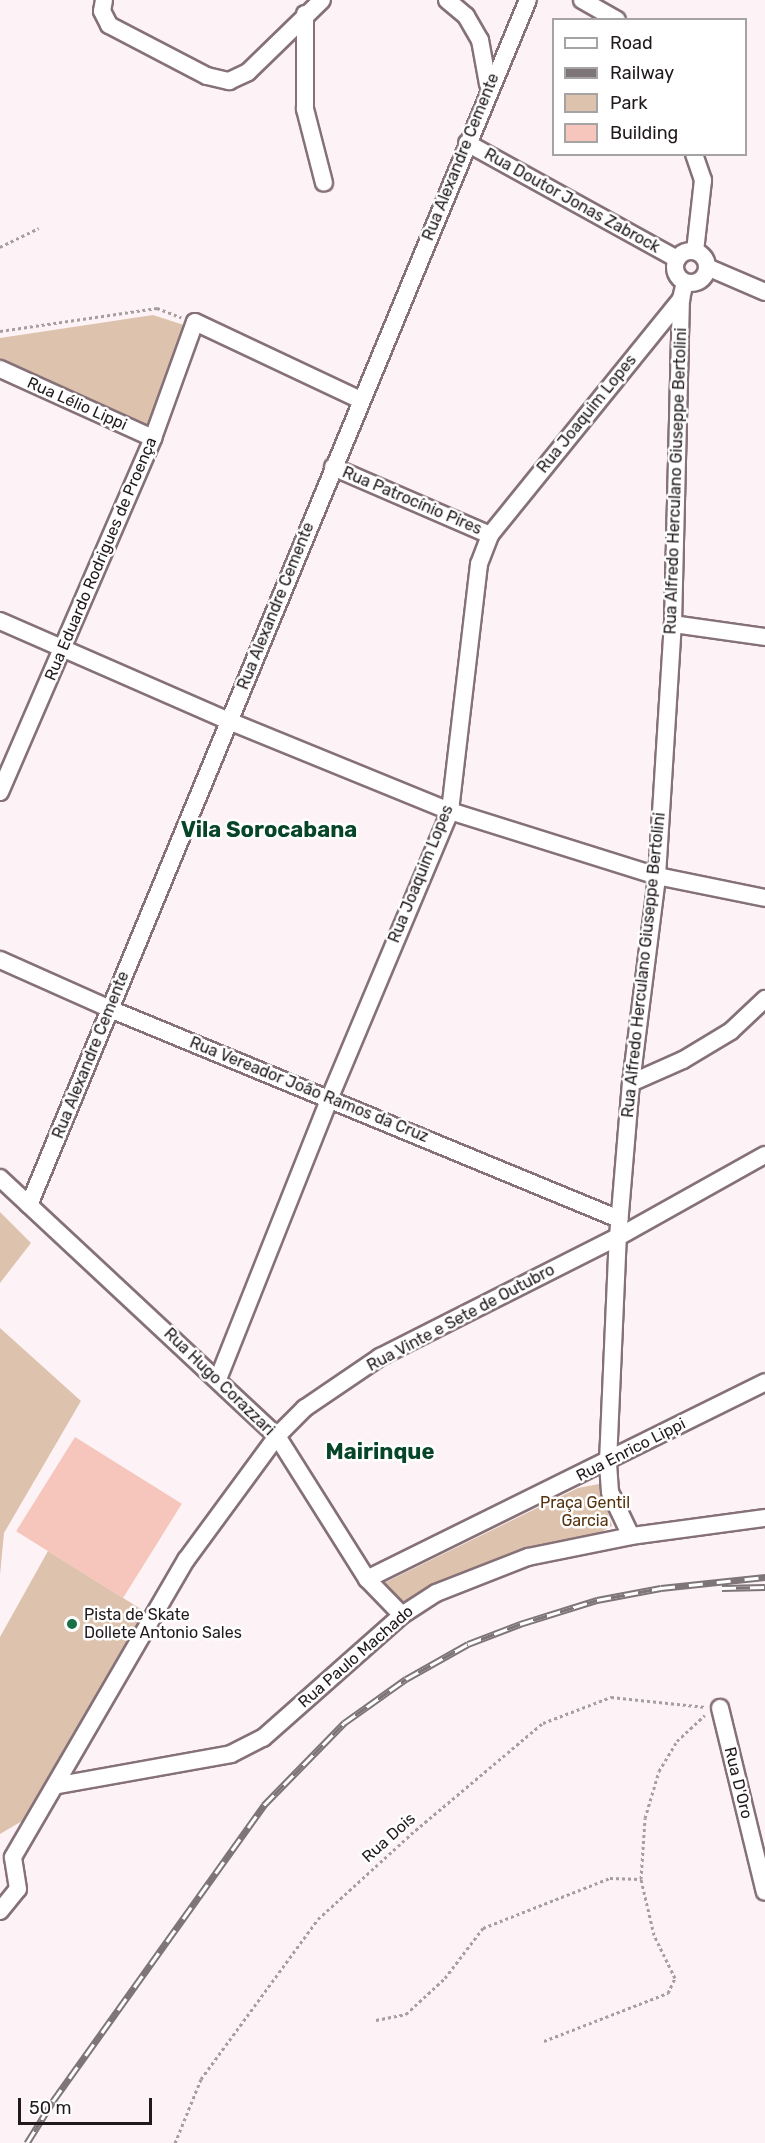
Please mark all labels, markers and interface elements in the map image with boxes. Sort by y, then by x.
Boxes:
legend [552,18,747,156]
text: Road [610,32,653,54]
text: Railway [610,62,674,84]
street label: Rua Alexandre Cemente [419,70,503,244]
text: Park [610,92,647,114]
text: Building [610,122,678,144]
street label: Rua Doutor Jonas Zabrock [481,145,663,257]
street label: Rua Alfredo Herculano Giuseppe Bertolini [661,327,691,635]
street label: Rua Joaquim Lopes [533,351,641,477]
street label: Rua Lélio Lippi [24,373,130,435]
street label: Rua Eduardo Rodrigues de Proença [41,435,161,683]
street label: Rua Patrocínio Pires [339,463,485,539]
street label: Rua Alexandre Cemente [234,519,318,693]
street label: Rua Joaquim Lopes [385,802,457,946]
street label: Rua Alfredo Herculano Giuseppe Bertolini [618,811,670,1119]
district label: Vila Sorocabana [181,817,357,843]
street label: Rua Alexandre Cemente [49,968,133,1142]
street label: Rua Vereador João Ramos da Cruz [186,1033,432,1147]
street label: Rua Vinte e Sete de Outubro [364,1260,558,1376]
street label: Rua Hugo Corazzari [160,1324,278,1440]
street label: Rua Enrico Lippi [573,1414,689,1486]
district label: Mairinque [326,1439,434,1465]
park label: Praça Gentil Garcia [540,1493,630,1531]
street label: Rua Paulo Machado [295,1602,417,1712]
place label: Pista de Skate Dollete Antonio Sales [84,1605,242,1643]
marker: Pista de Skate Dollete Antonio Sales [65,1617,79,1631]
street label: Rua D'Oro [720,1745,756,1821]
street label: Rua Dois [358,1809,420,1867]
scale bar [21,2086,154,2124]
text: 50 m [29,2097,72,2119]

